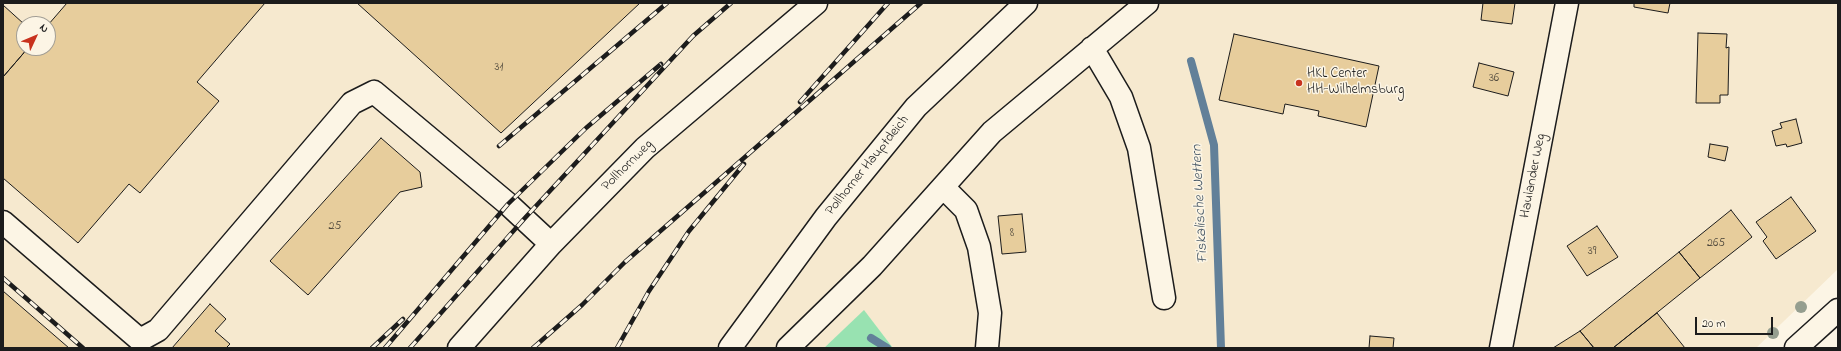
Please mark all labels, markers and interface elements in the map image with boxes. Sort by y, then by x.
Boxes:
north arrow [16,16,56,56]
text: N [36,20,52,37]
house number: 31 [495,61,503,75]
place label: HKL Center HH-Wilhelmsburg [1307,67,1404,100]
house number: 36 [1489,72,1499,86]
marker: HKL Center HH-Wilhelmsburg [1294,78,1304,88]
street label: Pollhorner Hauptdeich [823,113,913,219]
street label: Haulander Weg [1518,132,1550,220]
street label: Pollhornweg [599,137,657,195]
water label: Fiskalische Wettern [1189,144,1213,264]
house number: 25 [329,220,341,234]
house number: 8 [1010,227,1014,241]
house number: 265 [1707,237,1725,251]
house number: 39 [1588,245,1596,259]
scale bar [1697,309,1775,335]
text: 20 m [1702,315,1725,333]

